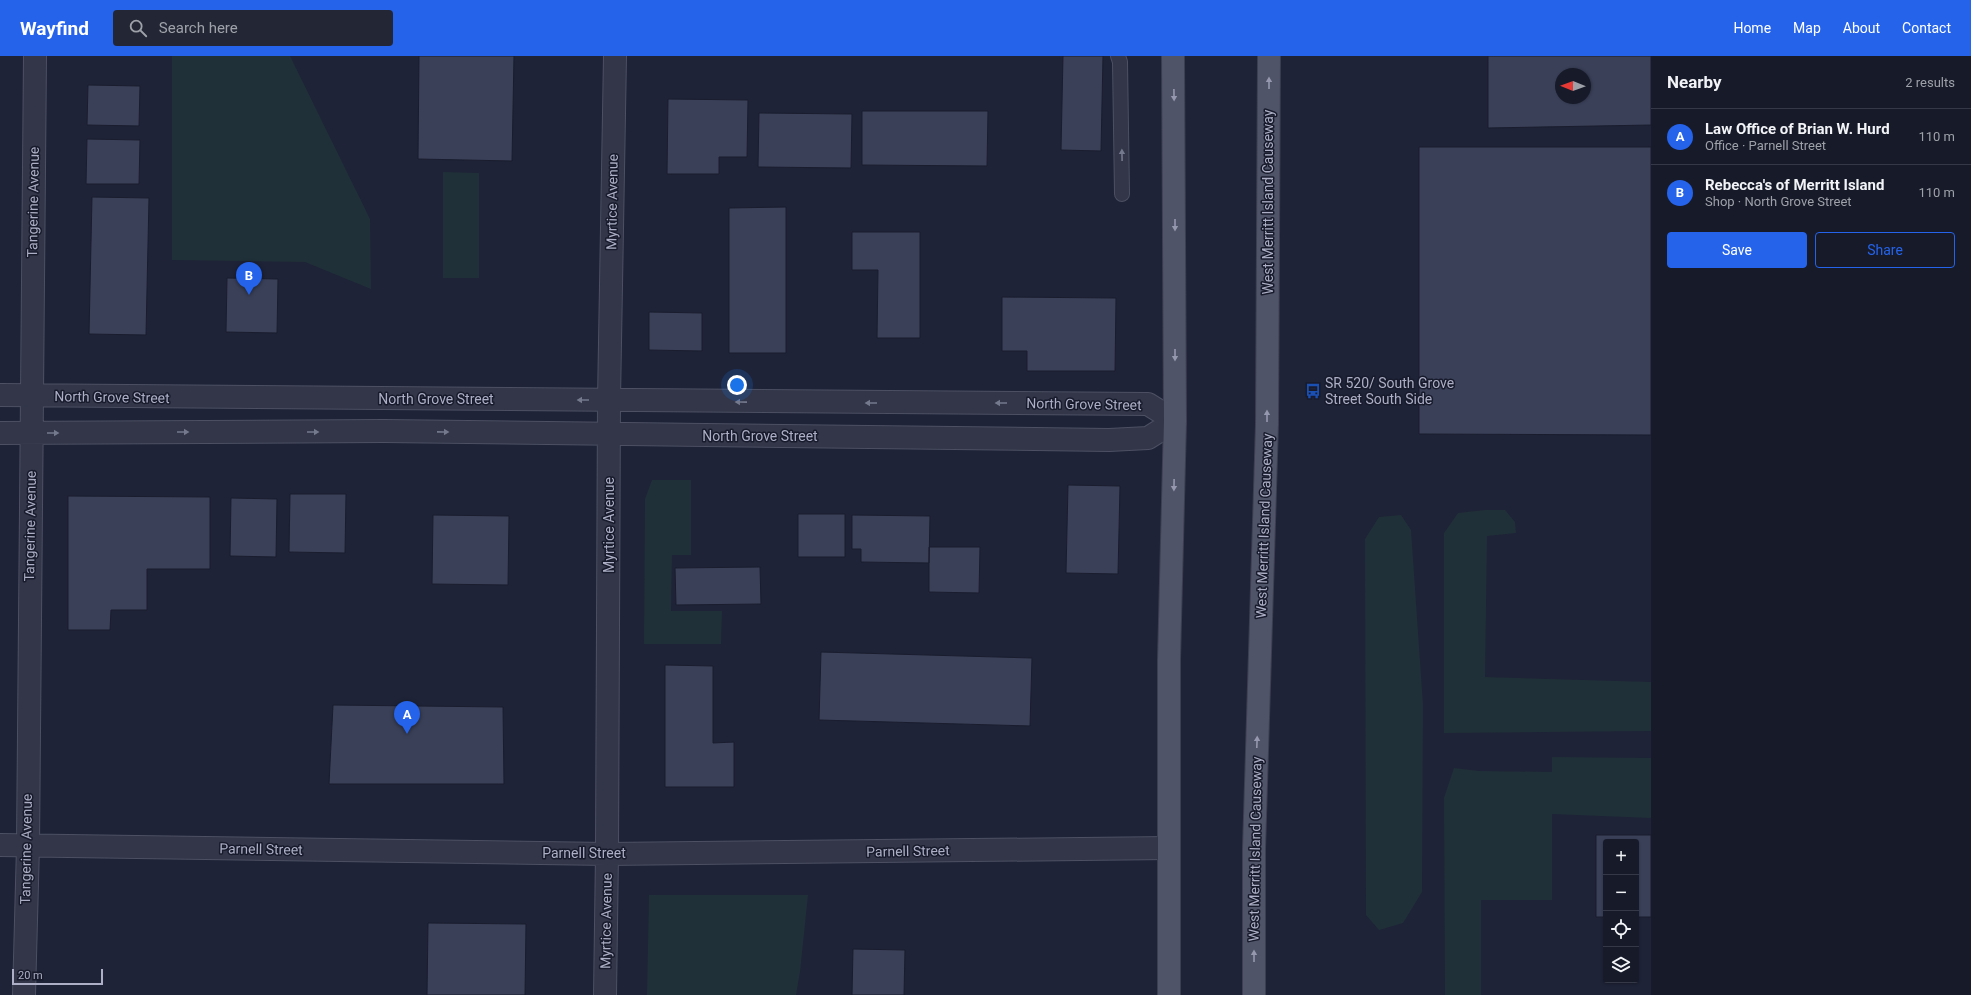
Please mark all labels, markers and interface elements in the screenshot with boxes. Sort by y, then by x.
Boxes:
search box [113,10,393,46]
text: Wayfind [20,17,89,40]
icon: search [127,17,149,39]
text: Search here [159,19,238,37]
text: Home [1733,20,1771,36]
text: Map [1793,20,1821,36]
text: About [1843,20,1880,36]
text: Contact [1902,20,1951,36]
north arrow [1555,68,1591,104]
text: Nearby [1667,72,1722,92]
text: 2 results [1905,75,1955,90]
one-way arrow [1266,76,1272,89]
one-way arrow [1171,89,1177,102]
street label: West Merritt Island Causeway [1260,109,1276,295]
text: Law Office of Brian W. Hurd [1705,120,1890,138]
text: A [1676,129,1684,144]
text: 110 m [1918,129,1955,144]
text: Office · Parnell Street [1705,138,1826,153]
street label: Tangerine Avenue [24,146,42,258]
one-way arrow [1118,149,1125,161]
street label: Myrtice Avenue [603,154,621,250]
text: Rebecca's of Merritt Island [1705,176,1884,194]
text: B [1676,185,1684,200]
text: 110 m [1918,185,1955,200]
text: Shop · North Grove Street [1705,194,1852,209]
one-way arrow [1172,219,1178,232]
button: Save [1667,232,1807,268]
button: Share [1815,232,1955,268]
pin: B [236,262,262,295]
one-way arrow [1172,349,1178,362]
your location [727,375,747,395]
place label: SR 520/ South Grove Street South Side [1325,375,1454,407]
bus stop icon: SR 520/ South Grove Street South Side [1304,382,1322,400]
street label: North Grove Street [54,388,170,406]
street label: North Grove Street [378,391,494,407]
street label: North Grove Street [1026,395,1142,413]
one-way arrow [576,397,589,403]
one-way arrow [734,399,747,405]
one-way arrow [864,400,877,406]
one-way arrow [994,400,1007,406]
one-way arrow [1264,409,1270,422]
street label: North Grove Street [702,428,818,444]
one-way arrow [177,429,190,435]
one-way arrow [307,429,320,435]
one-way arrow [437,429,450,435]
one-way arrow [47,430,60,436]
street label: West Merritt Island Causeway [1253,433,1275,619]
street label: Tangerine Avenue [21,470,39,582]
street label: Myrtice Avenue [601,477,617,573]
one-way arrow [1171,479,1177,492]
pin: A [394,701,420,734]
one-way arrow [1254,735,1260,748]
street label: West Merritt Island Causeway [1245,756,1265,942]
street label: Tangerine Avenue [17,793,35,905]
map controls [1603,839,1639,983]
button: + [1603,839,1639,875]
street label: Parnell Street [219,840,303,858]
street label: Parnell Street [866,842,950,860]
street label: Parnell Street [542,845,626,861]
street label: Myrtice Avenue [597,873,615,969]
button: − [1603,875,1639,911]
button: locate [1603,911,1639,947]
button: layers [1603,947,1639,983]
one-way arrow [1251,949,1257,962]
scale bar [12,967,103,986]
text: 20 m [18,969,43,982]

